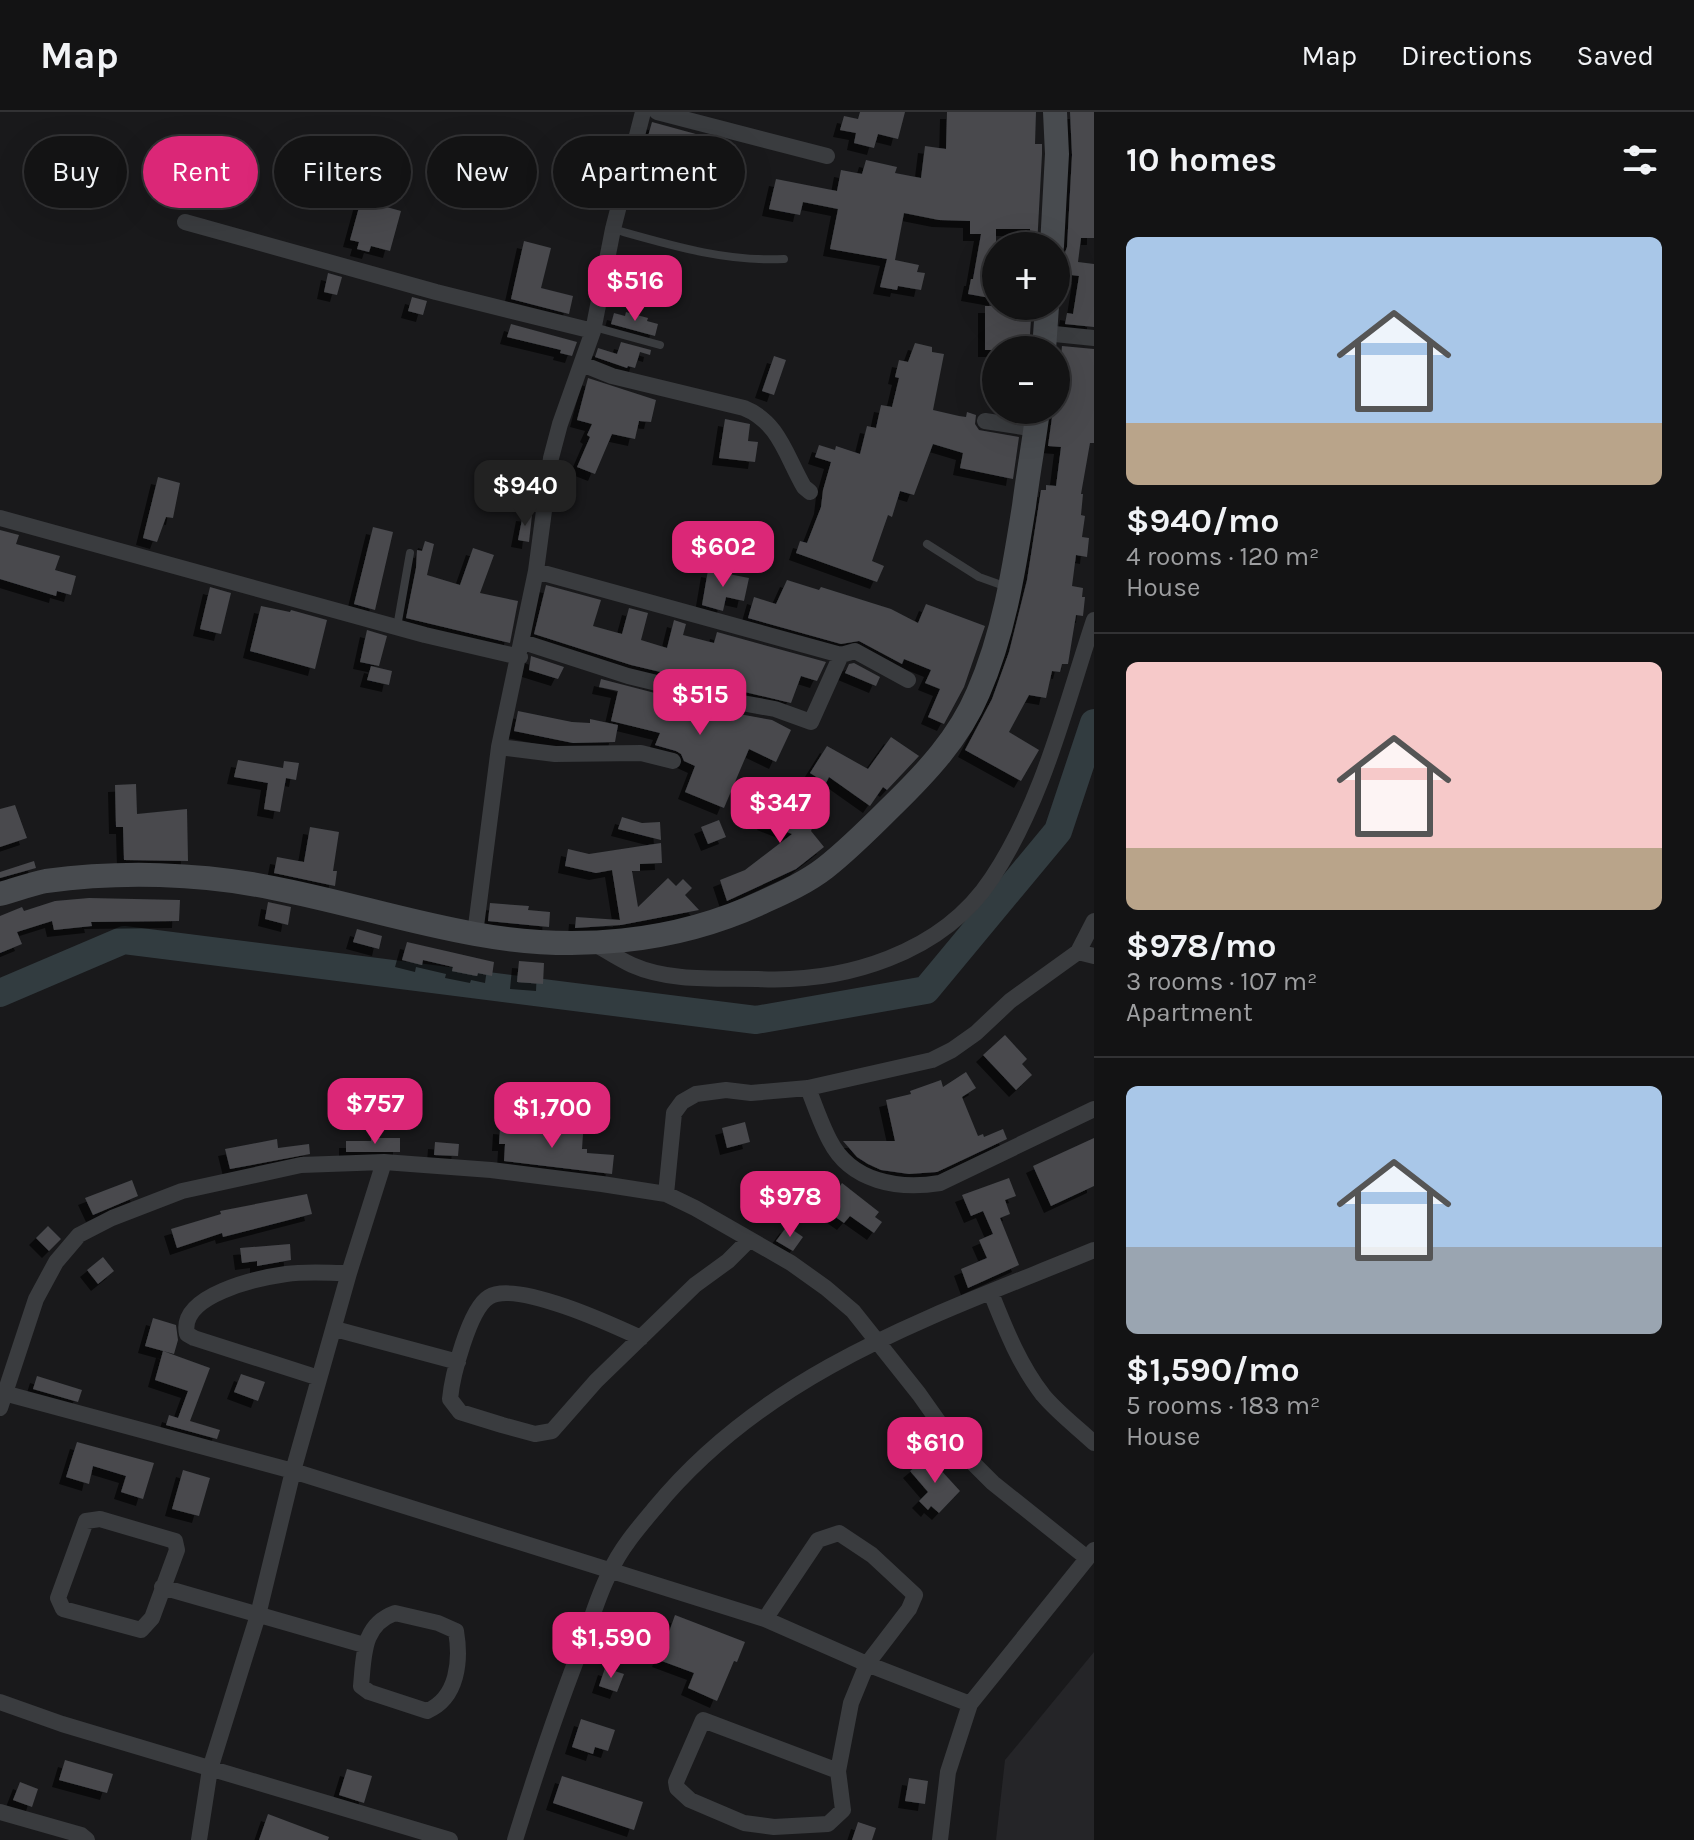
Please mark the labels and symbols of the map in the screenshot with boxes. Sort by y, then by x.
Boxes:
pin: $516 [588,255,682,323]
pin: $940 [478,460,572,528]
pin: $602 [676,521,770,589]
pin: $515 [653,669,747,737]
pin: $347 [733,777,827,845]
pin: $757 [328,1078,422,1146]
pin: $1,700 [487,1082,617,1150]
pin: $978 [743,1171,837,1239]
pin: $610 [888,1417,982,1485]
pin: $1,590 [546,1612,676,1680]

